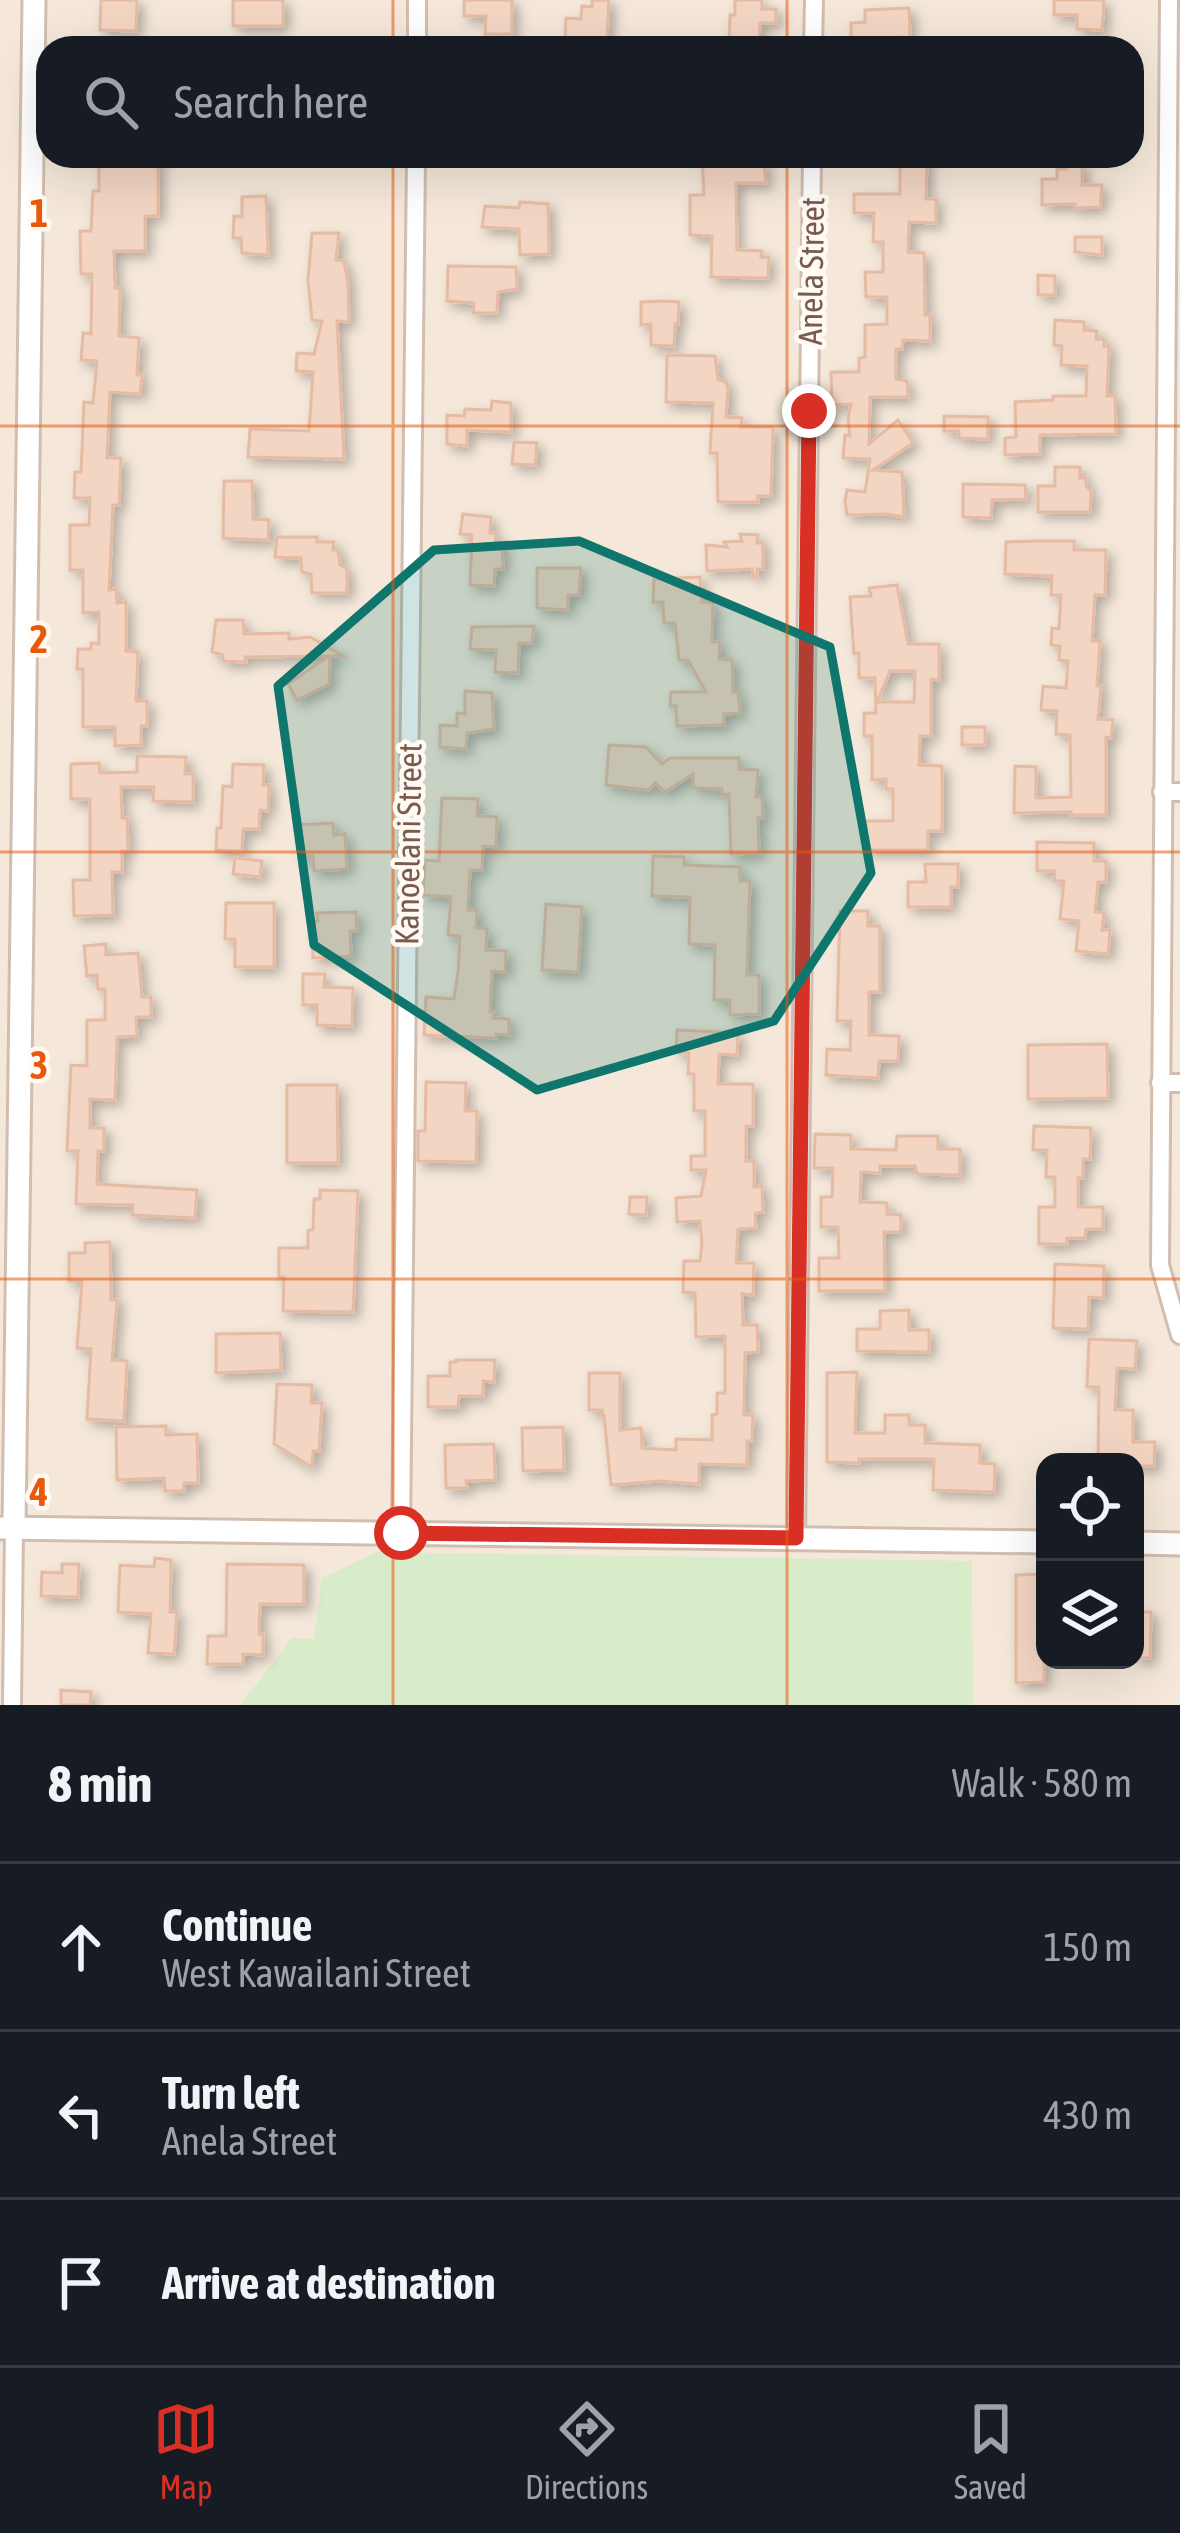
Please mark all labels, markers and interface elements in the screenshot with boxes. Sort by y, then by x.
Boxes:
search box [36,36,1144,168]
icon: search [78,69,144,135]
text: Search here [174,76,368,128]
text: 1 [30,191,48,235]
street label: Anela Street [791,197,831,345]
route end [782,384,836,438]
text: 2 [30,617,48,661]
street label: Kanoelani Street [387,743,429,945]
text: 3 [30,1043,48,1087]
map controls [1036,1453,1144,1669]
button: locate [1036,1453,1144,1561]
text: 4 [29,1470,48,1514]
route start [374,1506,428,1560]
button: layers [1036,1561,1144,1669]
text: 8 min [48,1754,152,1813]
text: Walk · 580 m [952,1761,1132,1805]
text: Continue [162,1899,313,1951]
icon: ahead [48,1914,114,1980]
text: 150 m [1044,1925,1132,1969]
text: West Kawailani Street [162,1951,471,1995]
text: Turn left [162,2067,300,2119]
icon: left [48,2082,114,2148]
text: 430 m [1044,2093,1132,2137]
text: Anela Street [162,2119,337,2163]
icon: arrive [48,2250,114,2316]
text: Arrive at destination [162,2257,496,2309]
tab: Map [153,2396,219,2506]
tab: Directions [525,2396,648,2506]
tab: Saved [954,2396,1027,2506]

